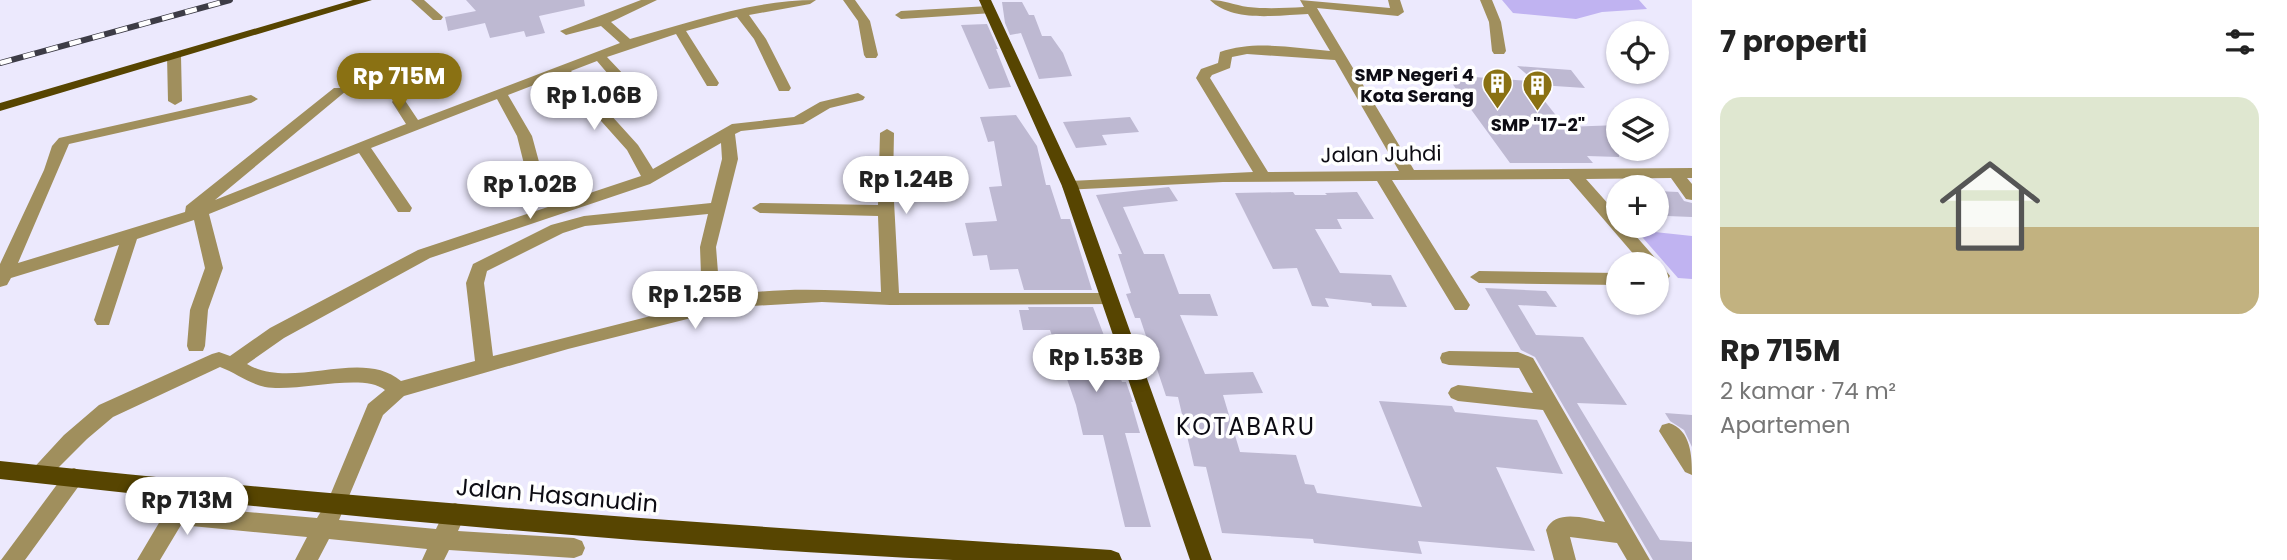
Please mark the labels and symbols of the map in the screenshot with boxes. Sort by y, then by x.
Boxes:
pin: Rp 715M [334,54,464,113]
place label: SMP Negeri 4 Kota Serang [1354,62,1474,108]
building icon: SMP Negeri 4 Kota Serang [1480,67,1514,111]
building icon: SMP "17-2" [1521,69,1555,113]
pin: Rp 1.06B [522,72,666,132]
place label: SMP "17-2" [1491,112,1585,137]
street label: Jalan Juhdi [1320,138,1442,170]
pin: Rp 1.24B [834,156,978,216]
pin: Rp 1.02B [458,162,602,221]
pin: Rp 1.25B [623,272,767,331]
pin: Rp 1.53B [1024,334,1168,394]
district label: KOTABARU [1176,410,1316,443]
street label: Jalan Hasanudin [455,470,659,520]
pin: Rp 713M [122,477,252,537]

